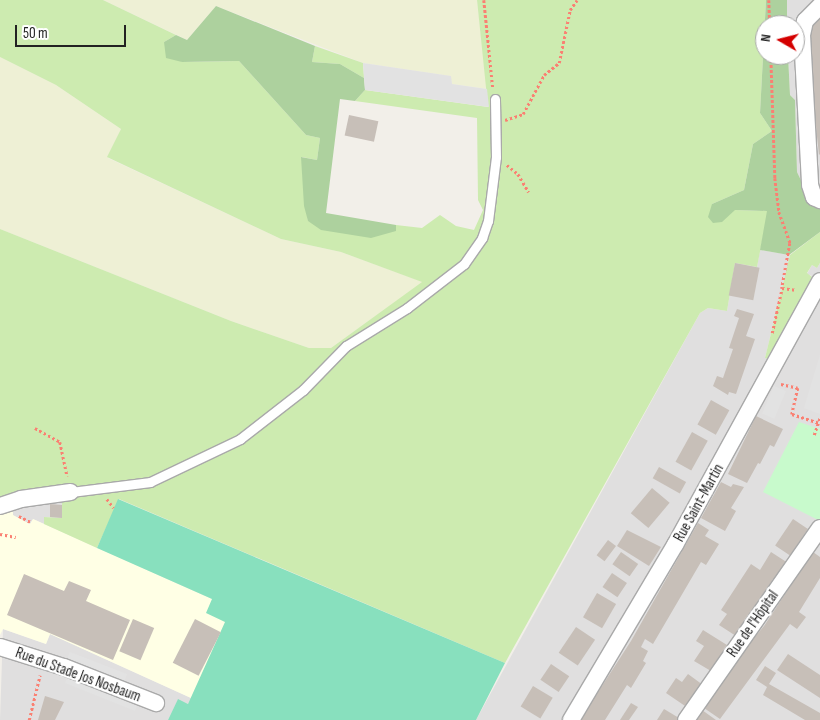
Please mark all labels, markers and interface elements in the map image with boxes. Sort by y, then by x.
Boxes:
scale bar [18,15,129,47]
north arrow [755,15,805,65]
text: 50 m [23,24,48,43]
text: N [757,33,775,43]
street label: Rue Saint-Martin [670,461,728,545]
street label: Rue de l'Hôpital [723,587,783,661]
street label: Rue du Stade Jos Nosbaum [13,644,143,706]

